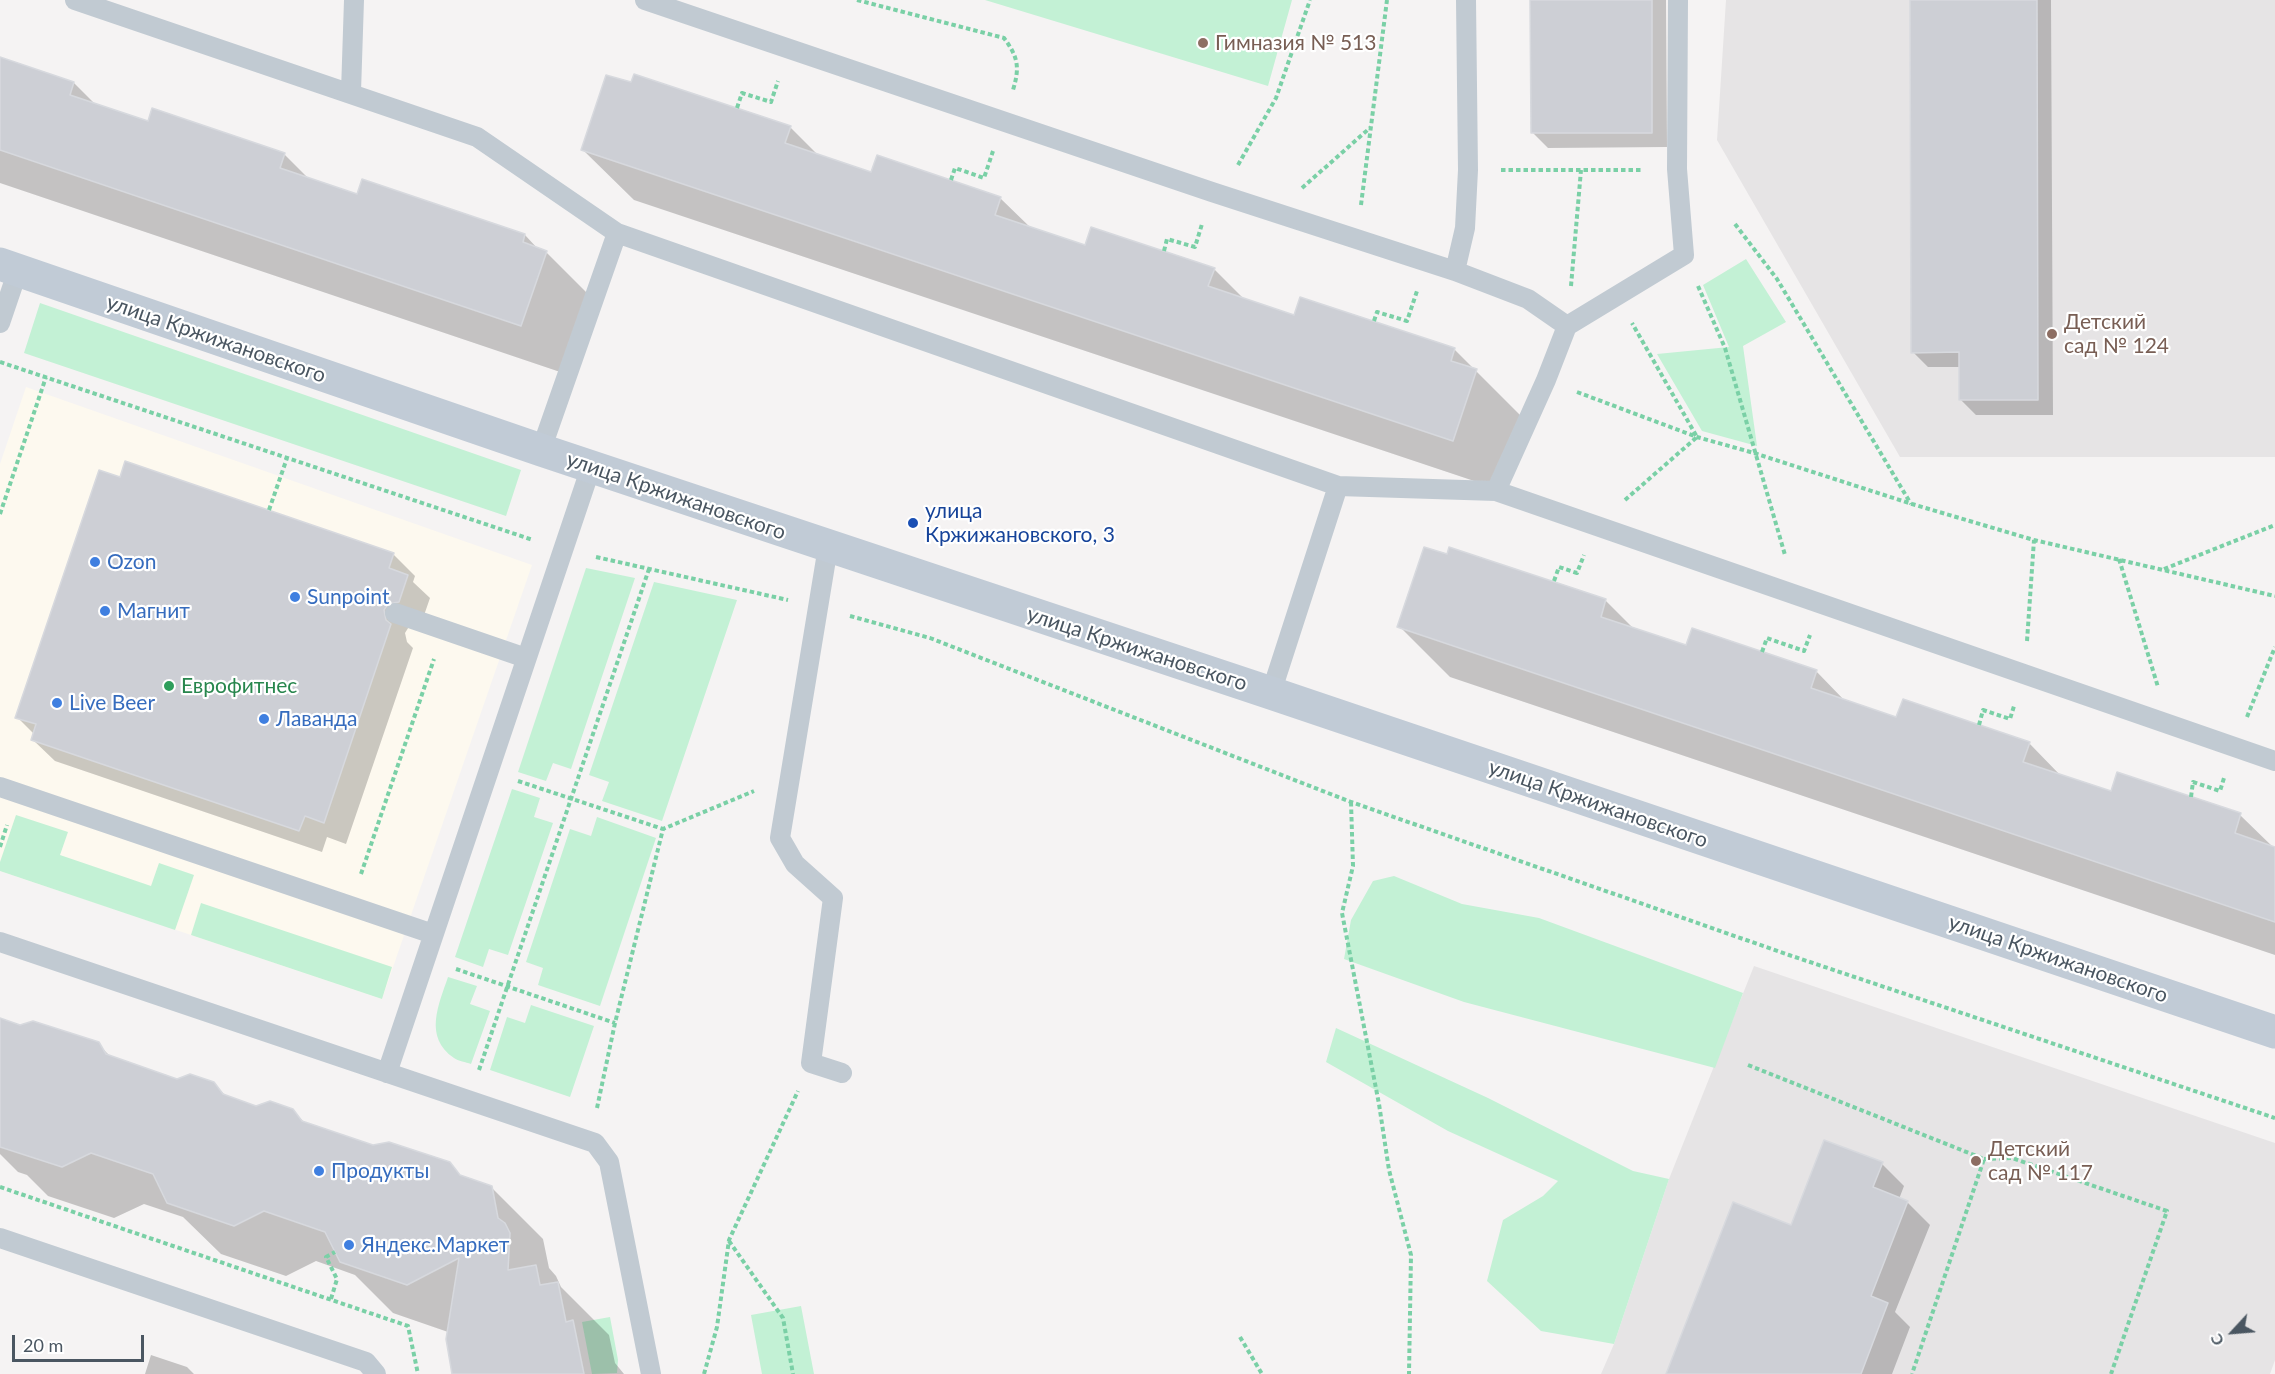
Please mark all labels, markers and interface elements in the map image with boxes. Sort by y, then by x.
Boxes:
place label: Гимназия № 513 [1215,30,1376,56]
marker: Гимназия № 513 [1196,36,1210,50]
street label: улица Кржижановского [103,290,329,388]
place label: Детский сад № 124 [2064,309,2169,359]
marker: Детский сад № 124 [2045,327,2059,341]
street label: улица Кржижановского [563,447,789,545]
place label: улица Кржижановского, 3 [925,498,1115,548]
marker: улица Кржижановского, 3 [906,516,920,530]
place label: Ozon [107,549,156,575]
marker: Ozon [88,555,102,569]
place label: Sunpoint [307,584,389,610]
marker: Sunpoint [288,590,302,604]
place label: Магнит [117,598,190,624]
street label: улица Кржижановского [1024,601,1250,697]
marker: Магнит [98,604,112,618]
place label: Еврофитнес [181,673,297,699]
marker: Еврофитнес [162,679,176,693]
place label: Live Beer [69,690,155,716]
marker: Live Beer [50,696,64,710]
place label: Лаванда [276,706,357,732]
marker: Лаванда [257,712,271,726]
street label: улица Кржижановского [1485,755,1711,853]
street label: улица Кржижановского [1945,910,2171,1008]
place label: Детский сад № 117 [1988,1136,2093,1186]
marker: Детский сад № 117 [1969,1154,1983,1168]
place label: Продукты [331,1158,430,1184]
marker: Продукты [312,1164,326,1178]
place label: Яндекс.Маркет [361,1232,509,1258]
marker: Яндекс.Маркет [342,1238,356,1252]
north arrow [2203,1302,2263,1362]
scale bar [15,1323,147,1361]
text: С [2206,1331,2227,1349]
text: 20 m [23,1334,63,1356]

